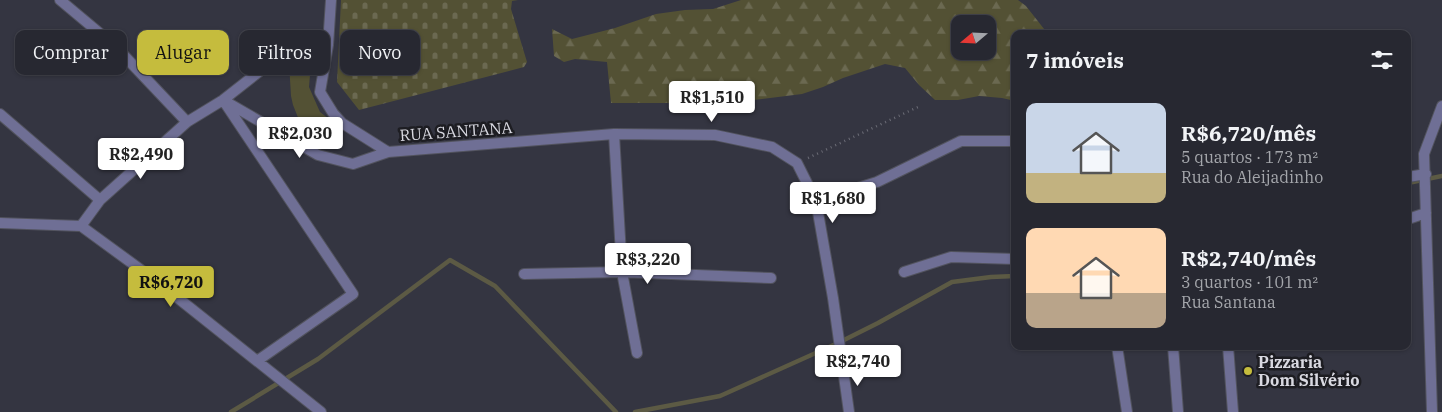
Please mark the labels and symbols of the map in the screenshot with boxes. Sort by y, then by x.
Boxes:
north arrow [951,15,996,60]
pin: R$1,510 [666,80,758,123]
pin: R$2,030 [254,116,346,159]
street label: RUA SANTANA [399,117,513,145]
pin: R$2,490 [95,138,187,180]
pin: R$1,680 [787,182,879,224]
pin: R$3,220 [602,242,694,285]
pin: R$6,720 [125,266,217,308]
pin: R$2,740 [812,344,904,387]
place label: Pizzaria Dom Silvério [1258,352,1360,390]
marker: Pizzaria Dom Silvério [1242,365,1254,377]

